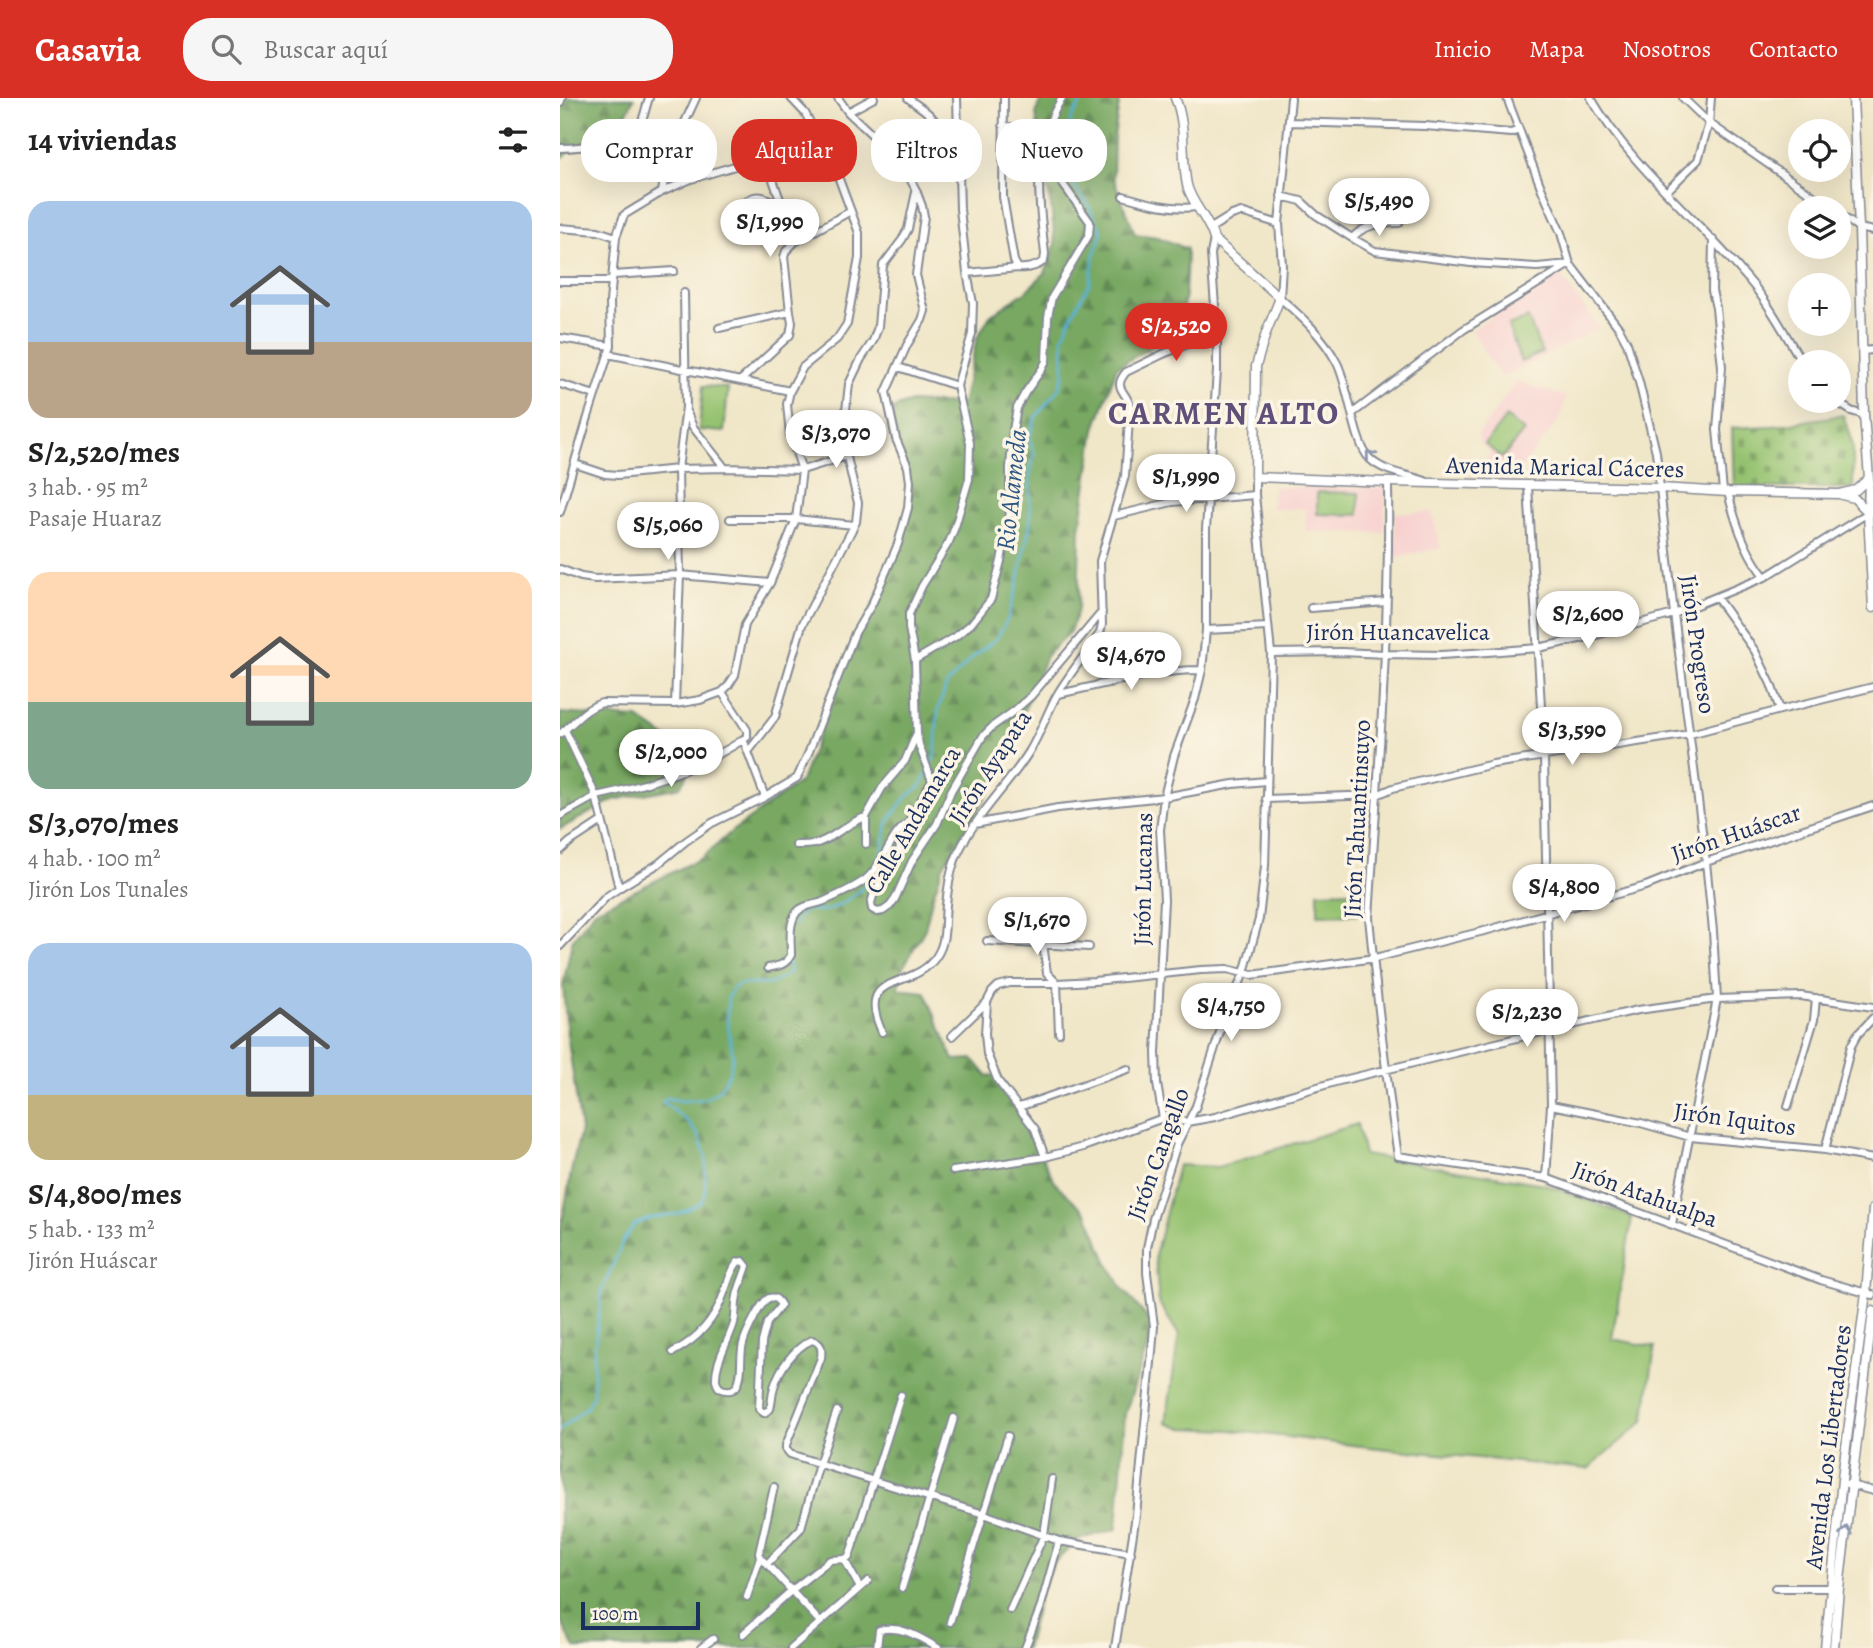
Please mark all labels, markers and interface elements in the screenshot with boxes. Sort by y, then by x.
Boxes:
search box [183,18,673,81]
text: Casavia [35,27,141,72]
icon: search [207,30,245,68]
text: Buscar aquí [263,32,388,67]
text: Inicio [1434,33,1491,65]
text: Mapa [1529,33,1584,65]
text: Nosotros [1622,33,1711,65]
text: Contacto [1749,33,1838,65]
chip: Comprar [581,119,717,182]
chip: Alquilar [731,119,857,182]
chip: Filtros [871,119,982,182]
chip: Nuevo [996,119,1107,182]
map controls [1788,119,1851,413]
button: locate [1788,119,1851,182]
text: 14 viviendas [28,120,177,160]
icon: filters [494,121,532,159]
pin: S/5,490 [1314,178,1444,238]
text: S/5,490 [1345,185,1414,216]
button: layers [1788,196,1851,259]
pin: S/1,990 [705,200,835,259]
text: S/1,990 [736,206,804,237]
icon: home [217,247,343,373]
button: + [1788,273,1851,336]
pin: S/2,520 [1111,303,1241,363]
text: S/2,520 [1141,310,1211,341]
button: − [1788,350,1851,413]
district label: CARMEN ALTO [1108,391,1340,435]
pin: S/3,070 [771,410,901,470]
text: S/3,070 [802,417,871,448]
water label: Rio Alameda [988,428,1035,552]
text: S/2,520/mes [28,432,180,472]
street label: Avenida Marical Cáceres [1445,449,1684,485]
one-way arrow [1365,450,1378,463]
pin: S/1,990 [1121,454,1251,514]
text: S/1,990 [1152,461,1220,492]
text: 3 hab. · 95 m² [28,472,148,503]
text: Pasaje Huaraz [28,503,162,534]
pin: S/5,060 [603,503,733,562]
text: S/5,060 [633,509,703,540]
street label: Jirón Progreso [1672,572,1724,716]
pin: S/2,600 [1523,592,1653,651]
text: S/2,600 [1552,598,1624,629]
street label: Jirón Huancavelica [1306,616,1491,648]
icon: home [217,618,343,744]
pin: S/4,670 [1066,632,1196,692]
text: S/4,670 [1096,639,1166,670]
street label: Jirón Ayapata [941,703,1040,831]
pin: S/3,590 [1507,708,1637,767]
text: S/3,590 [1538,714,1606,745]
street label: Jirón Tahuantinsuyo [1336,719,1378,919]
pin: S/2,000 [606,730,736,789]
text: S/2,000 [635,736,707,767]
street label: Calle Andamarca [858,740,969,900]
street label: Jirón Huáscar [1667,796,1805,870]
text: S/3,070/mes [28,803,179,843]
street label: Jirón Lucanas [1126,812,1160,946]
text: 4 hab. · 100 m² [28,843,161,874]
pin: S/4,800 [1499,864,1629,924]
text: S/4,800 [1528,871,1600,902]
text: Jirón Los Tunales [28,874,188,905]
pin: S/1,670 [972,898,1102,957]
text: S/1,670 [1004,904,1070,935]
pin: S/4,750 [1166,984,1296,1043]
icon: home [217,989,343,1115]
text: S/4,750 [1197,990,1265,1021]
pin: S/2,230 [1462,990,1592,1049]
text: S/2,230 [1492,996,1562,1027]
street label: Jirón Cangallo [1119,1083,1197,1225]
street label: Jirón Iquitos [1672,1095,1798,1143]
street label: Jirón Atahualpa [1568,1153,1723,1235]
text: S/4,800/mes [28,1174,182,1214]
text: 5 hab. · 133 m² [28,1214,155,1245]
text: Jirón Huáscar [28,1245,158,1276]
street label: Avenida Los Libertadores [1797,1323,1859,1572]
one-way arrow [1839,1526,1854,1537]
scale bar [581,1599,700,1631]
text: 100 m [592,1601,638,1627]

